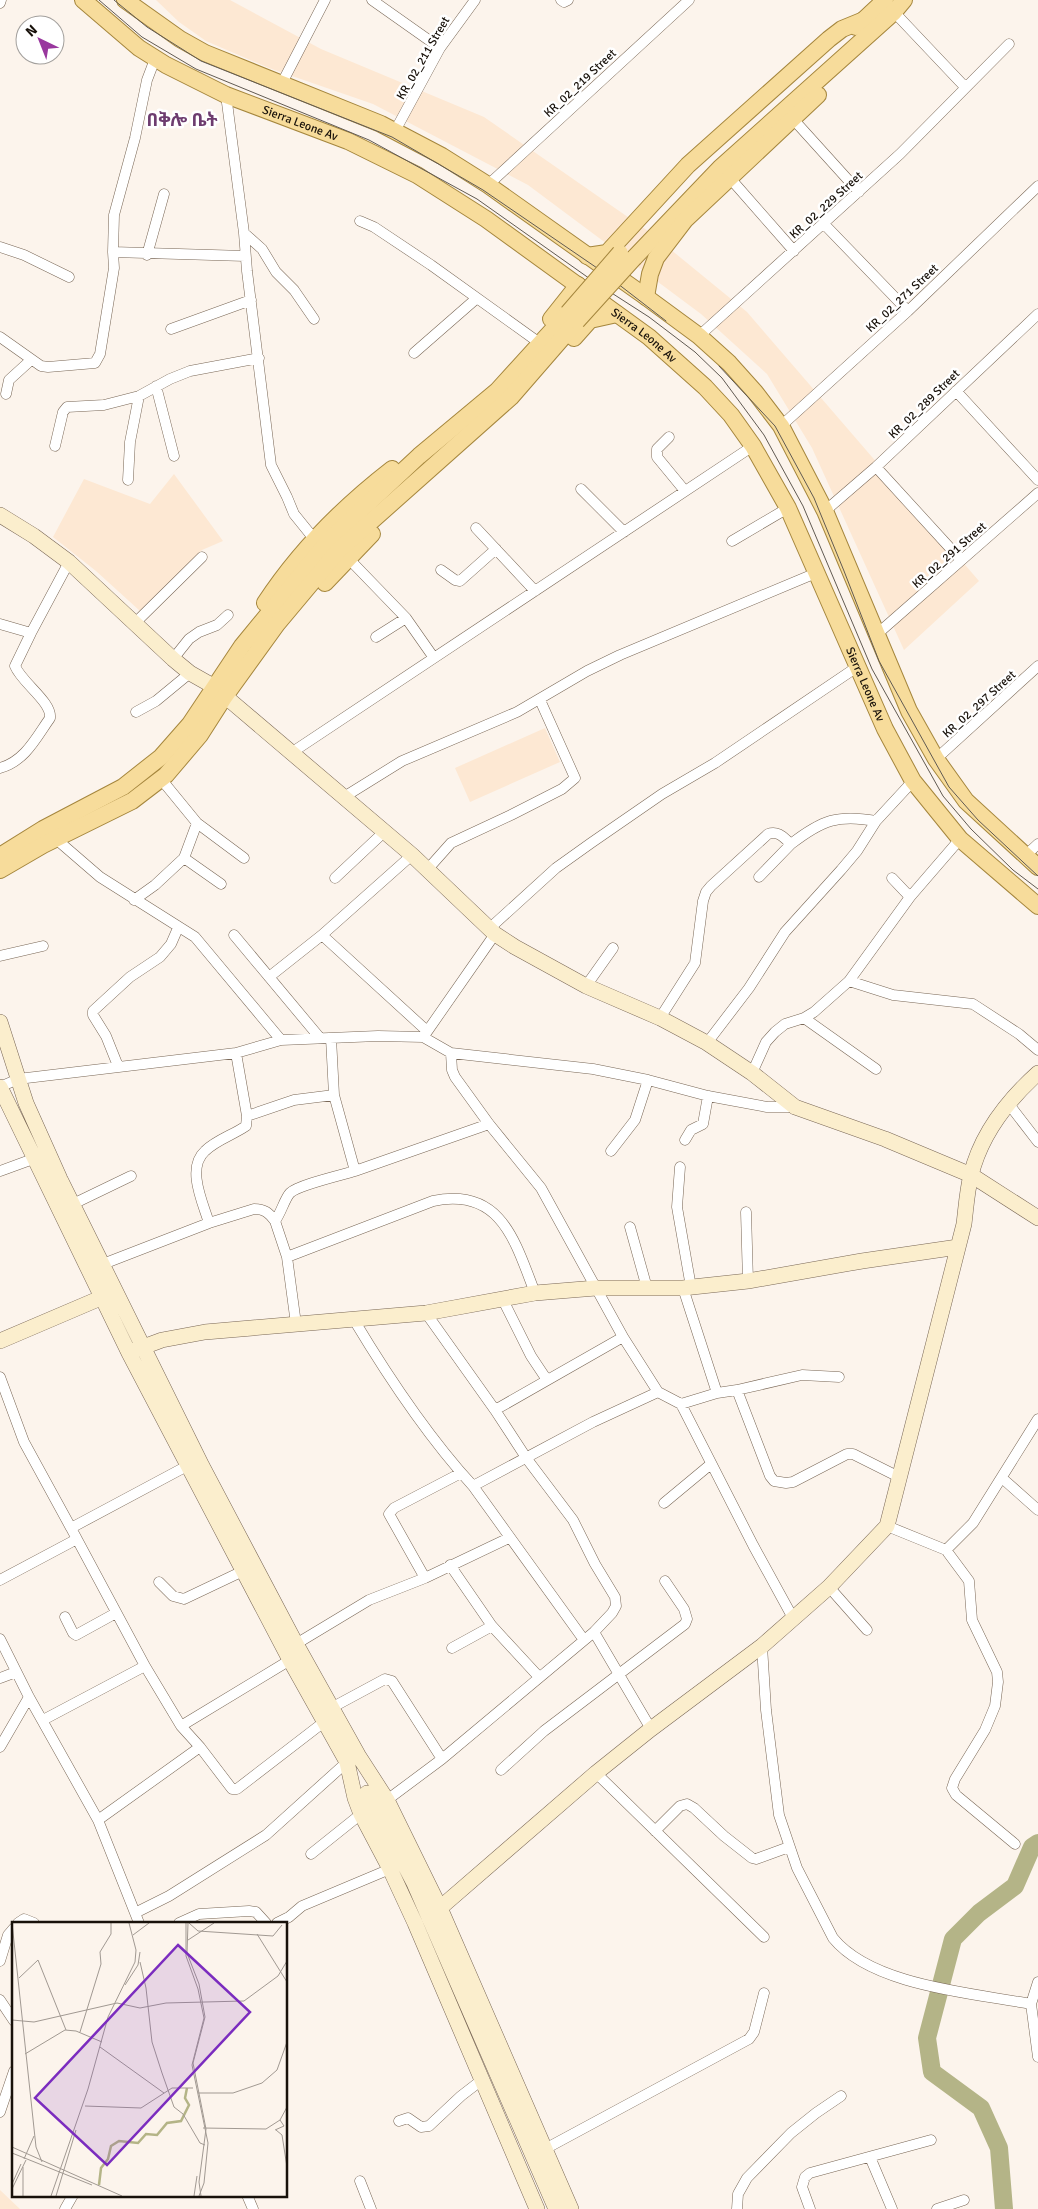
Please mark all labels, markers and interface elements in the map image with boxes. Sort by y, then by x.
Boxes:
street label: KR_02_211 Street [394,14,453,102]
north arrow [15,15,65,65]
text: N [22,21,41,40]
street label: KR_02_219 Street [541,46,620,121]
street label: Sierra Leone Av [260,102,340,145]
district label: በቅሎ ቤት [146,109,218,131]
street label: KR_02_229 Street [787,169,866,242]
street label: KR_02_271 Street [863,261,942,336]
street label: Sierra Leone Av [608,305,680,366]
street label: KR_02_289 Street [886,367,963,442]
street label: KR_02_291 Street [909,519,989,592]
street label: Sierra Leone Av [842,645,888,724]
street label: KR_02_297 Street [940,668,1019,741]
inset map [12,1922,288,2196]

